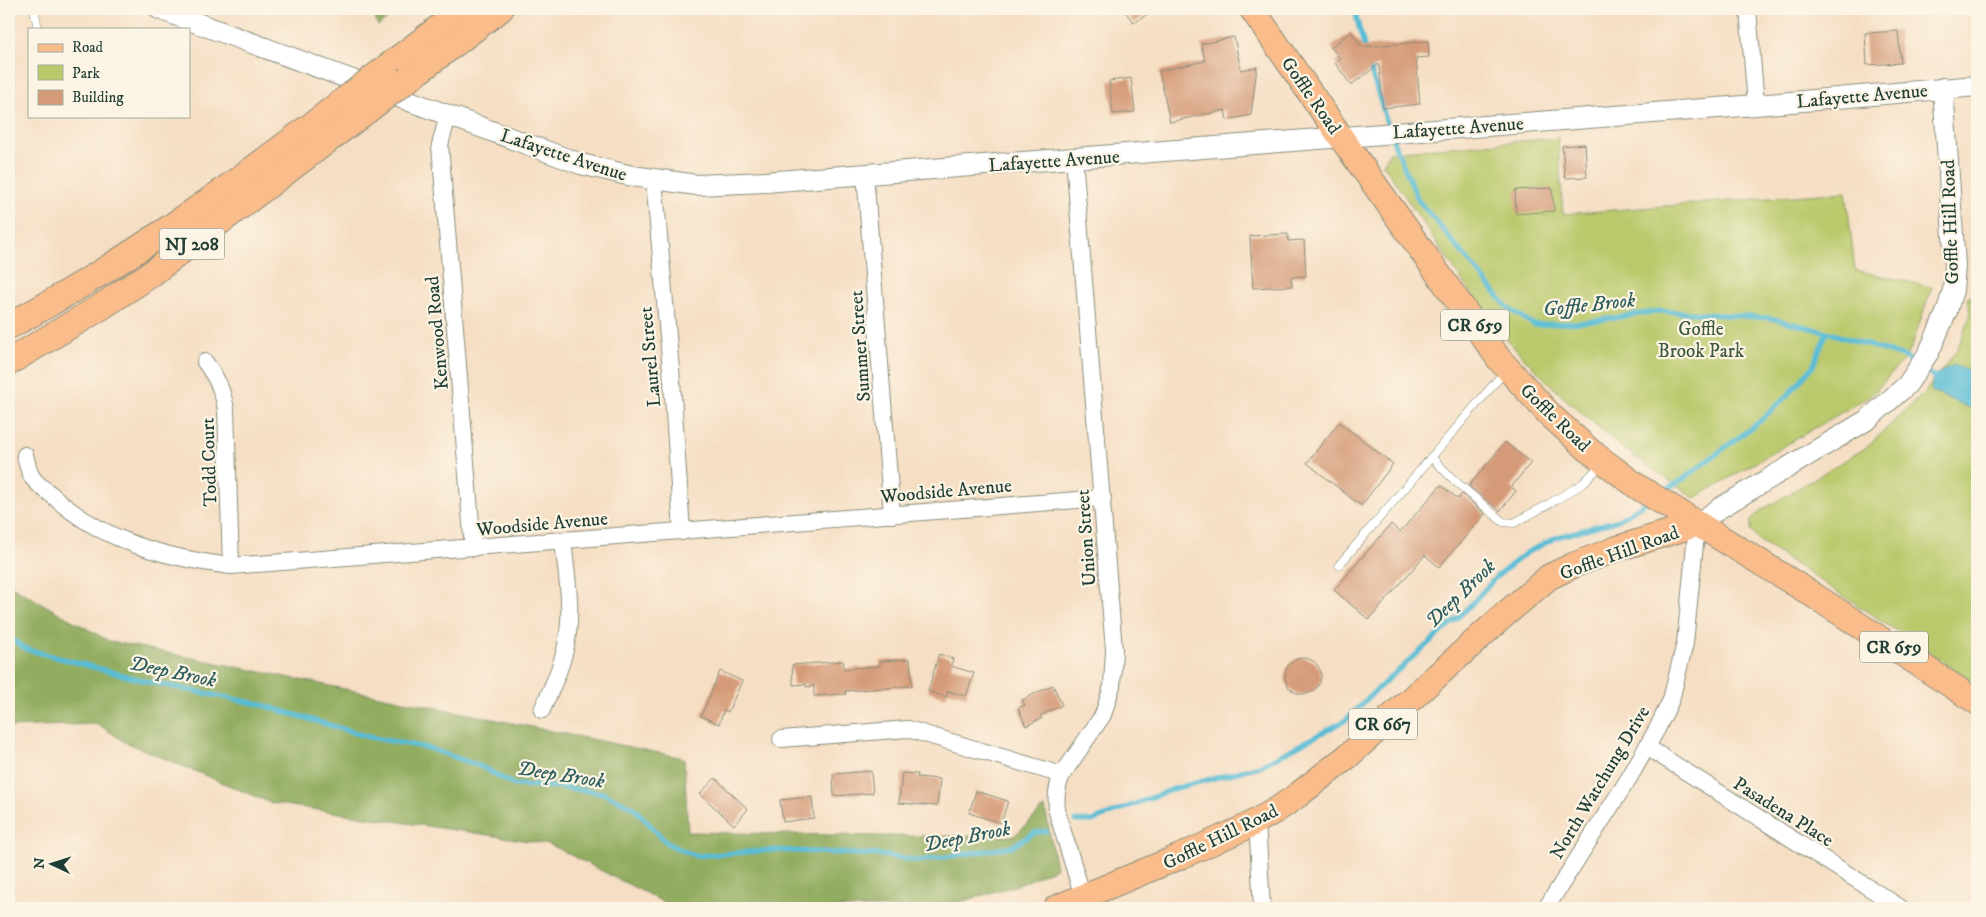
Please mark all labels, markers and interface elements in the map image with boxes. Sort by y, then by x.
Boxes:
legend [28,28,190,118]
text: Road [72,38,104,57]
street label: Goffle Road [1276,53,1346,139]
text: Park [72,64,101,83]
street label: Lafayette Avenue [1796,79,1929,114]
text: Building [72,88,124,107]
street label: Lafayette Avenue [1392,112,1525,145]
street label: Lafayette Avenue [497,124,630,187]
street label: Lafayette Avenue [988,145,1121,178]
street label: Goffle Hill Road [1937,158,1964,285]
road number: NJ 208 [160,228,224,260]
street label: Kenwood Road [421,274,454,391]
water label: Goffle Brook [1542,288,1637,323]
street label: Summer Street [845,289,876,402]
street label: Laurel Street [635,306,666,408]
road number: CR 659 [1441,310,1509,340]
park label: Goffle Brook Park [1658,318,1745,363]
street label: Goffle Road [1515,379,1595,458]
street label: Todd Court [196,417,223,507]
street label: Woodside Avenue [878,474,1013,509]
street label: Union Street [1072,489,1101,587]
street label: Woodside Avenue [474,507,609,542]
street label: Goffle Hill Road [1557,521,1683,586]
water label: Deep Brook [1421,554,1502,634]
road number: CR 659 [1860,632,1928,662]
water label: Deep Brook [127,651,219,694]
street label: North Watchung Drive [1545,702,1655,864]
road number: CR 667 [1349,709,1417,740]
water label: Deep Brook [515,756,607,795]
street label: Pasadena Place [1729,772,1838,852]
street label: Goffle Hill Road [1159,799,1282,875]
water label: Deep Brook [922,817,1014,858]
north arrow [28,840,78,890]
text: N [31,856,49,870]

